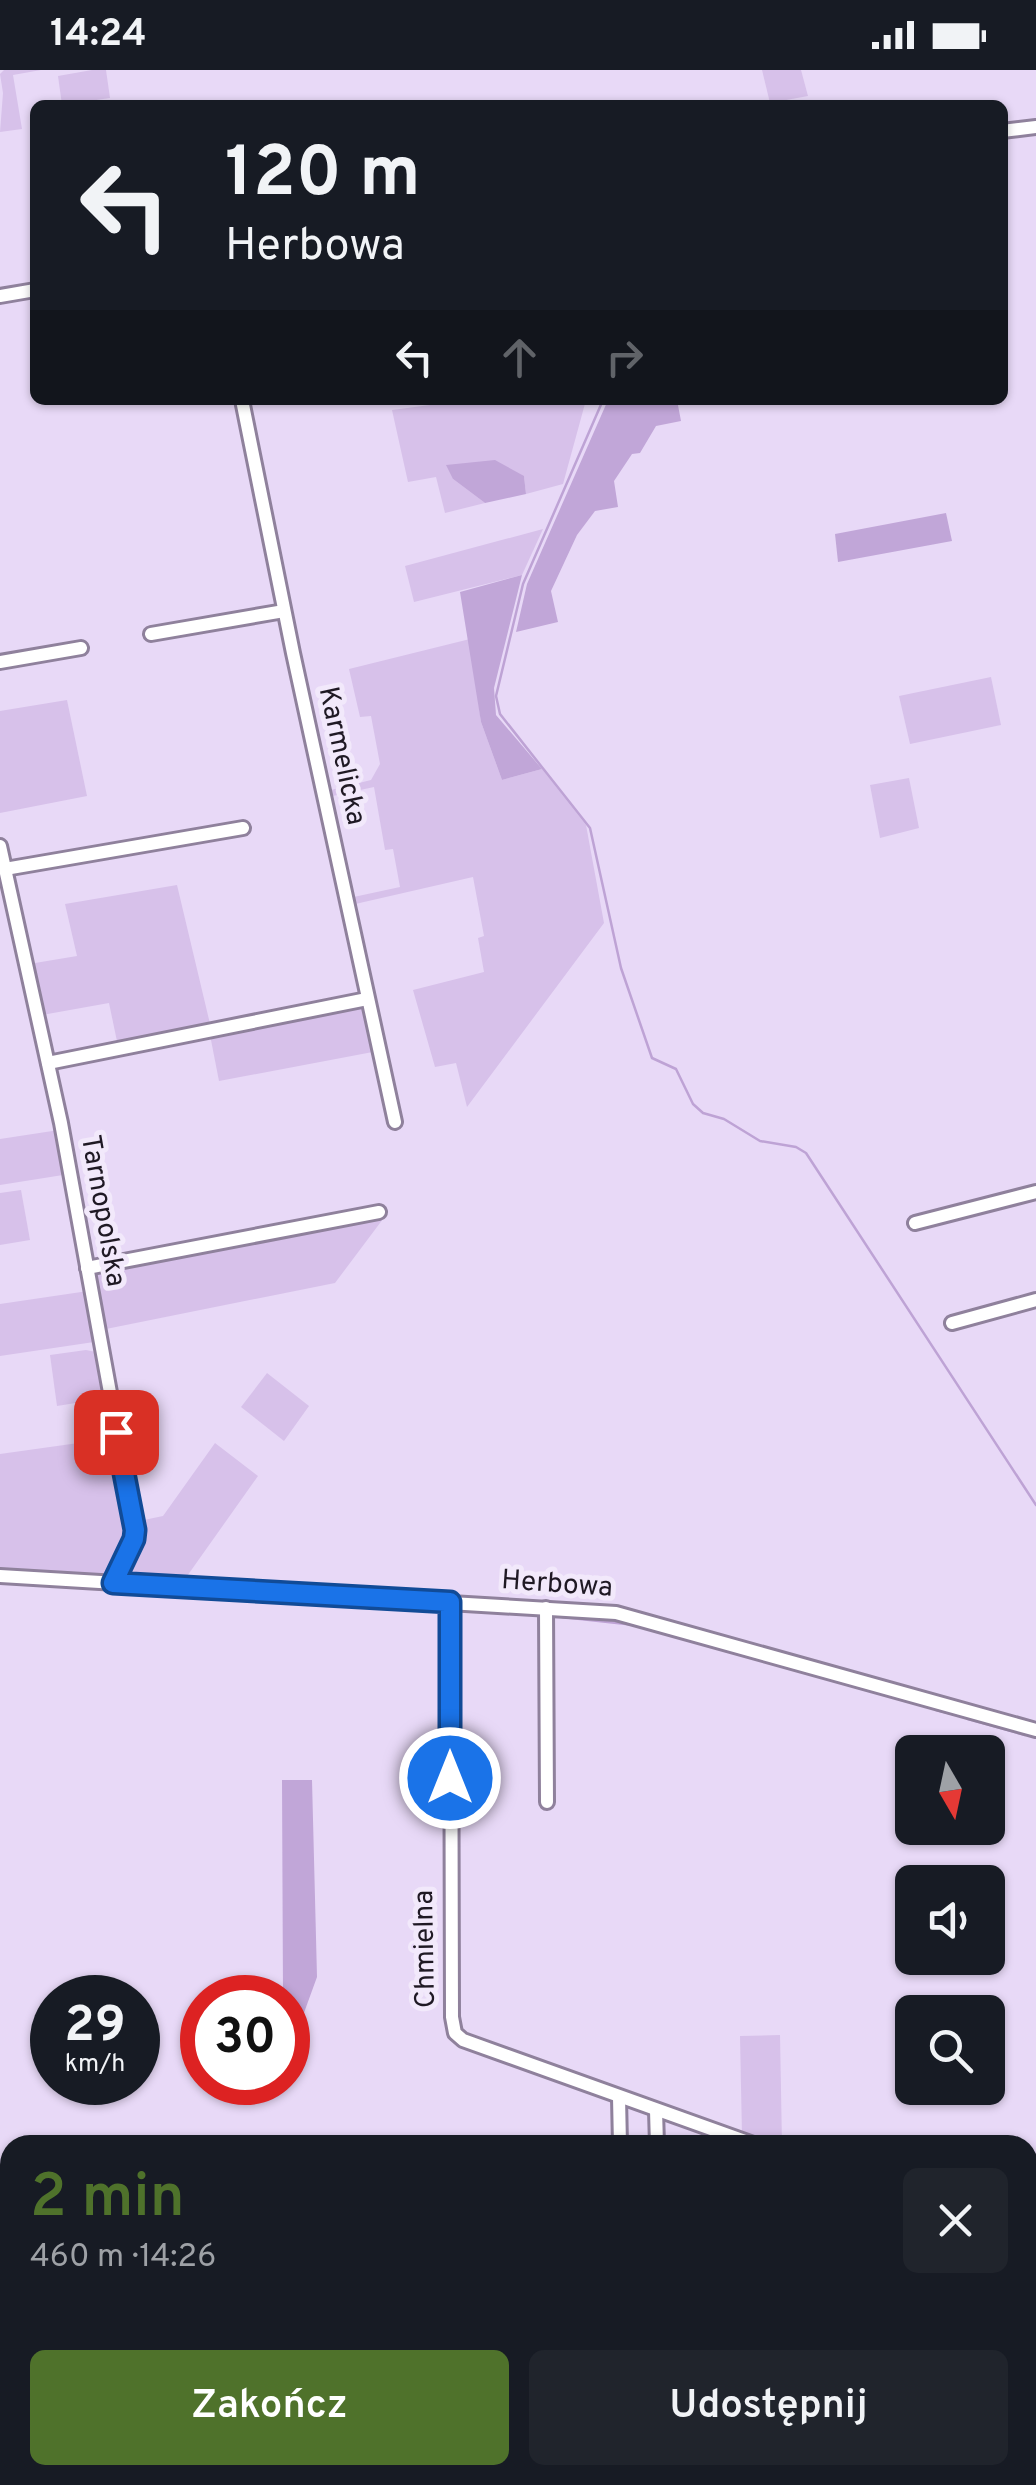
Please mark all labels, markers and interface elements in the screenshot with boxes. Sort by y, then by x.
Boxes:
text: 14:24 [50,11,147,60]
text: 120 m [225,132,421,221]
icon: left [60,140,190,270]
text: Herbowa [225,219,405,276]
icon: left [387,330,442,385]
icon: ahead [492,330,547,385]
icon: right [597,330,652,385]
street label: Karmelicka [309,684,373,828]
street label: Tarnopolska [71,1132,133,1290]
pin [74,1390,159,1475]
icon: arrive [89,1405,144,1460]
street label: Herbowa [500,1563,614,1607]
position arrow [398,1726,502,1830]
north arrow [895,1735,1005,1845]
map controls [895,1735,1005,2105]
button: sound [895,1865,1005,1975]
street label: Chmielna [407,1890,445,2008]
speed limit sign: 30 [180,1975,310,2105]
button: search [895,1995,1005,2105]
text: 29 [64,1996,126,2059]
text: km/h [65,2049,125,2081]
text: 2 min [30,2162,185,2238]
button: close [903,2168,1008,2273]
text: 460 m · 14:26 [30,2238,216,2278]
button: Zakończ [30,2350,509,2465]
button: Udostępnij [529,2350,1008,2465]

